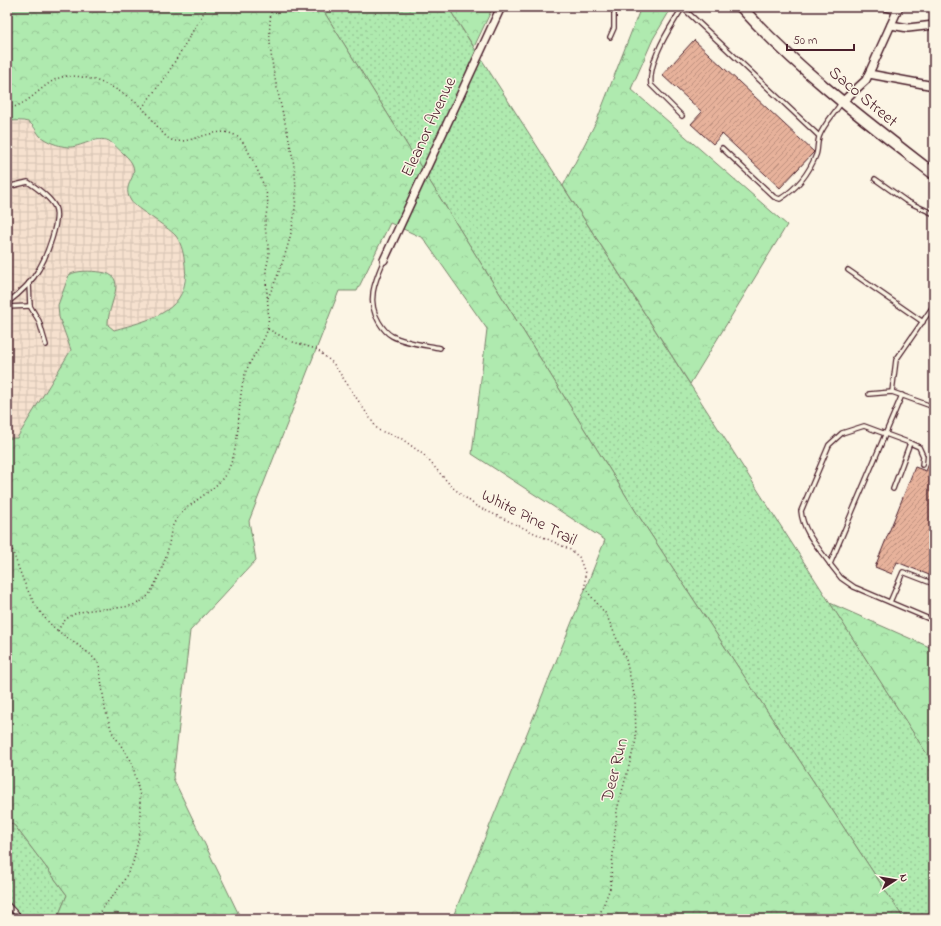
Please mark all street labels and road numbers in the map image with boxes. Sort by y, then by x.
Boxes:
street label: Saco Street [823,61,903,134]
street label: Eleanor Avenue [395,73,463,181]
street label: White Pine Trail [477,483,581,553]
street label: Deer Run [595,736,635,805]

